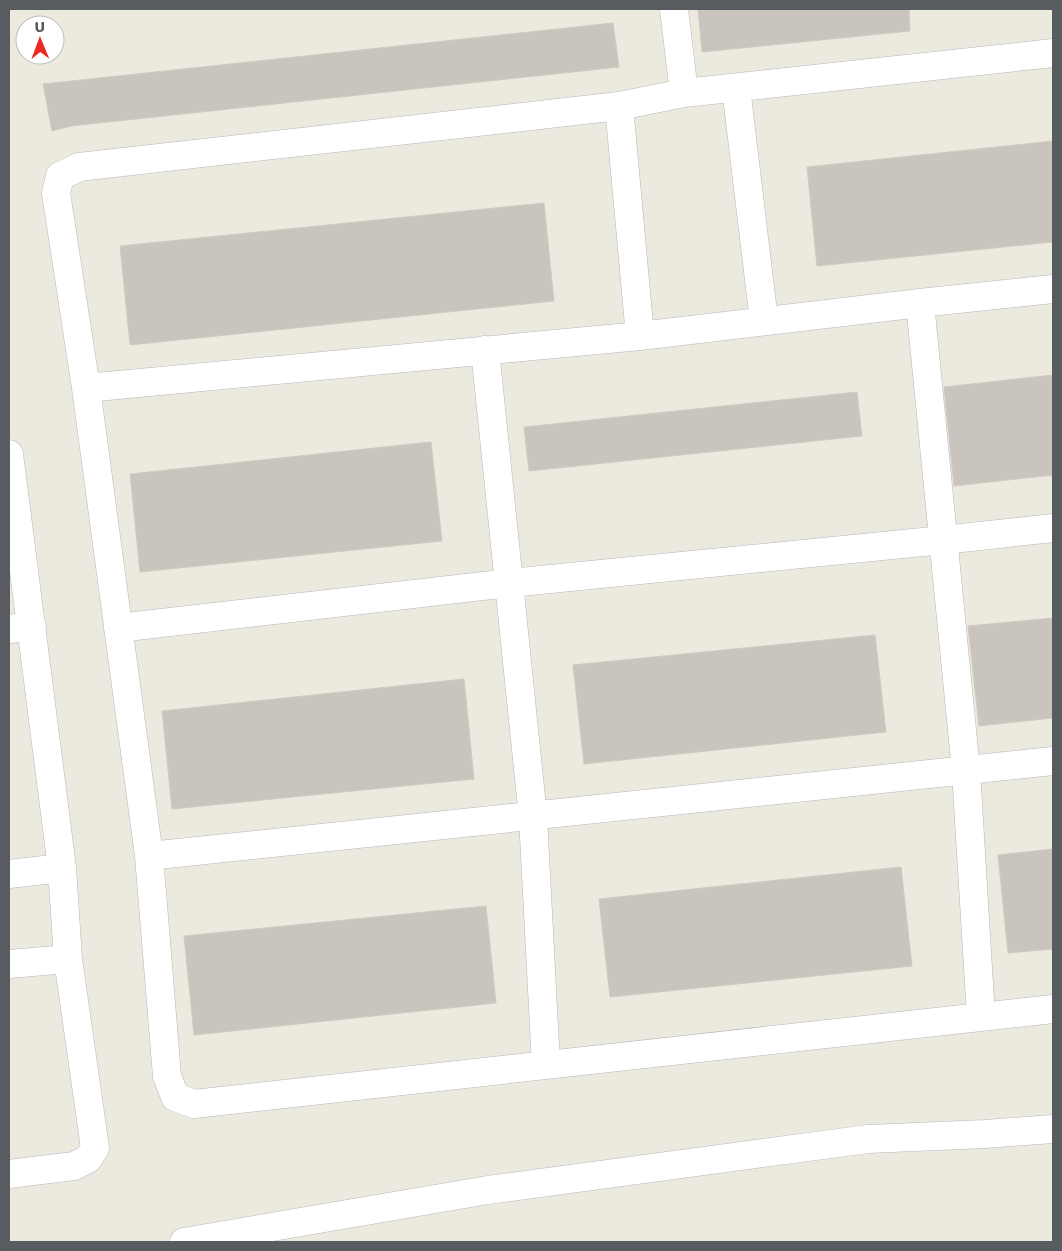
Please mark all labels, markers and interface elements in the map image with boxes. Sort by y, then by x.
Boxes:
north arrow [15,15,65,65]
text: U [34,18,45,35]

